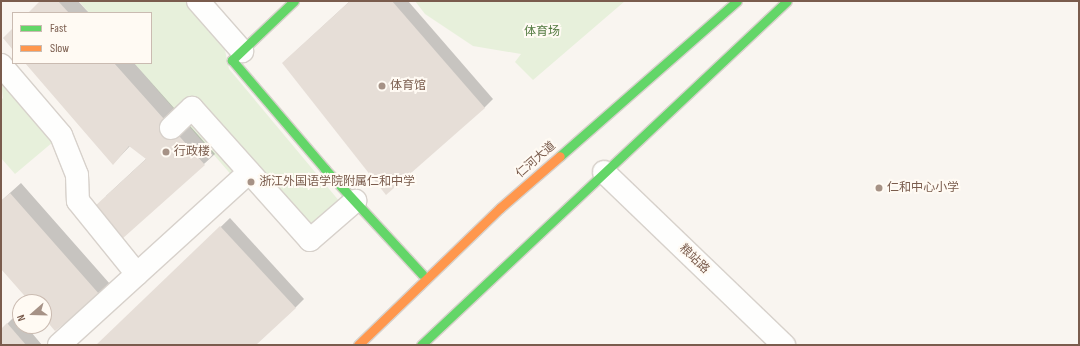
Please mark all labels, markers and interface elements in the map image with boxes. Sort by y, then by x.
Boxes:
legend [12,12,152,64]
text: Fast [50,21,67,36]
park label: 体育场 [524,25,560,39]
text: Slow [50,41,69,56]
place label: 体育馆 [390,79,426,93]
marker: 体育馆 [377,81,387,91]
street label: 仁河大道 [513,139,559,181]
place label: 行政楼 [174,145,210,159]
marker: 行政楼 [161,147,171,157]
place label: 浙江外国语学院附属仁和中学 [259,175,415,189]
marker: 浙江外国语学院附属仁和中学 [246,177,256,187]
place label: 仁和中心小学 [887,181,959,195]
marker: 仁和中心小学 [874,183,884,193]
street label: 粮站路 [676,241,712,277]
north arrow [12,294,52,334]
text: N [14,313,28,323]

